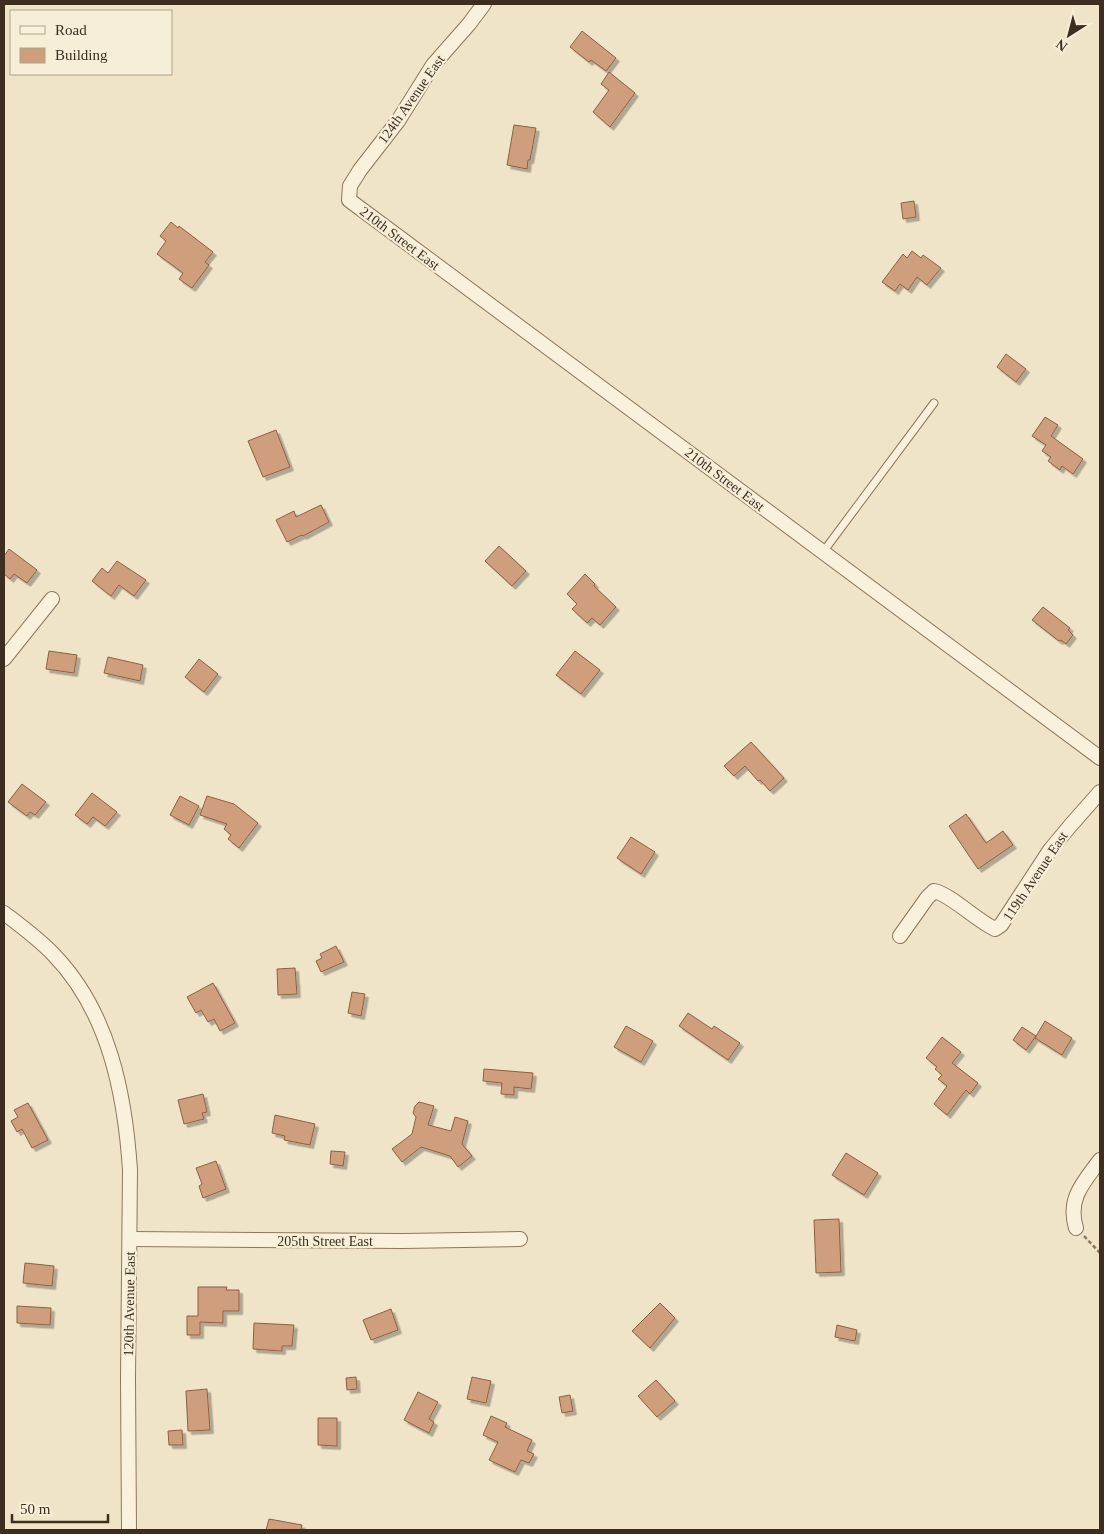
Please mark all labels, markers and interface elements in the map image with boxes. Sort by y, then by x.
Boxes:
legend [10,10,172,75]
north arrow [1044,10,1094,60]
text: Road [55,22,87,38]
text: N [1053,36,1070,54]
text: Building [55,47,108,63]
street label: 124th Avenue East [375,52,448,146]
street label: 210th Street East [357,204,442,273]
street label: 210th Street East [682,445,767,514]
street label: 119th Avenue East [1000,829,1071,924]
street label: 205th Street East [277,1234,373,1249]
street label: 120th Avenue East [121,1251,138,1356]
scale bar [12,1492,109,1524]
text: 50 m [20,1501,51,1517]

